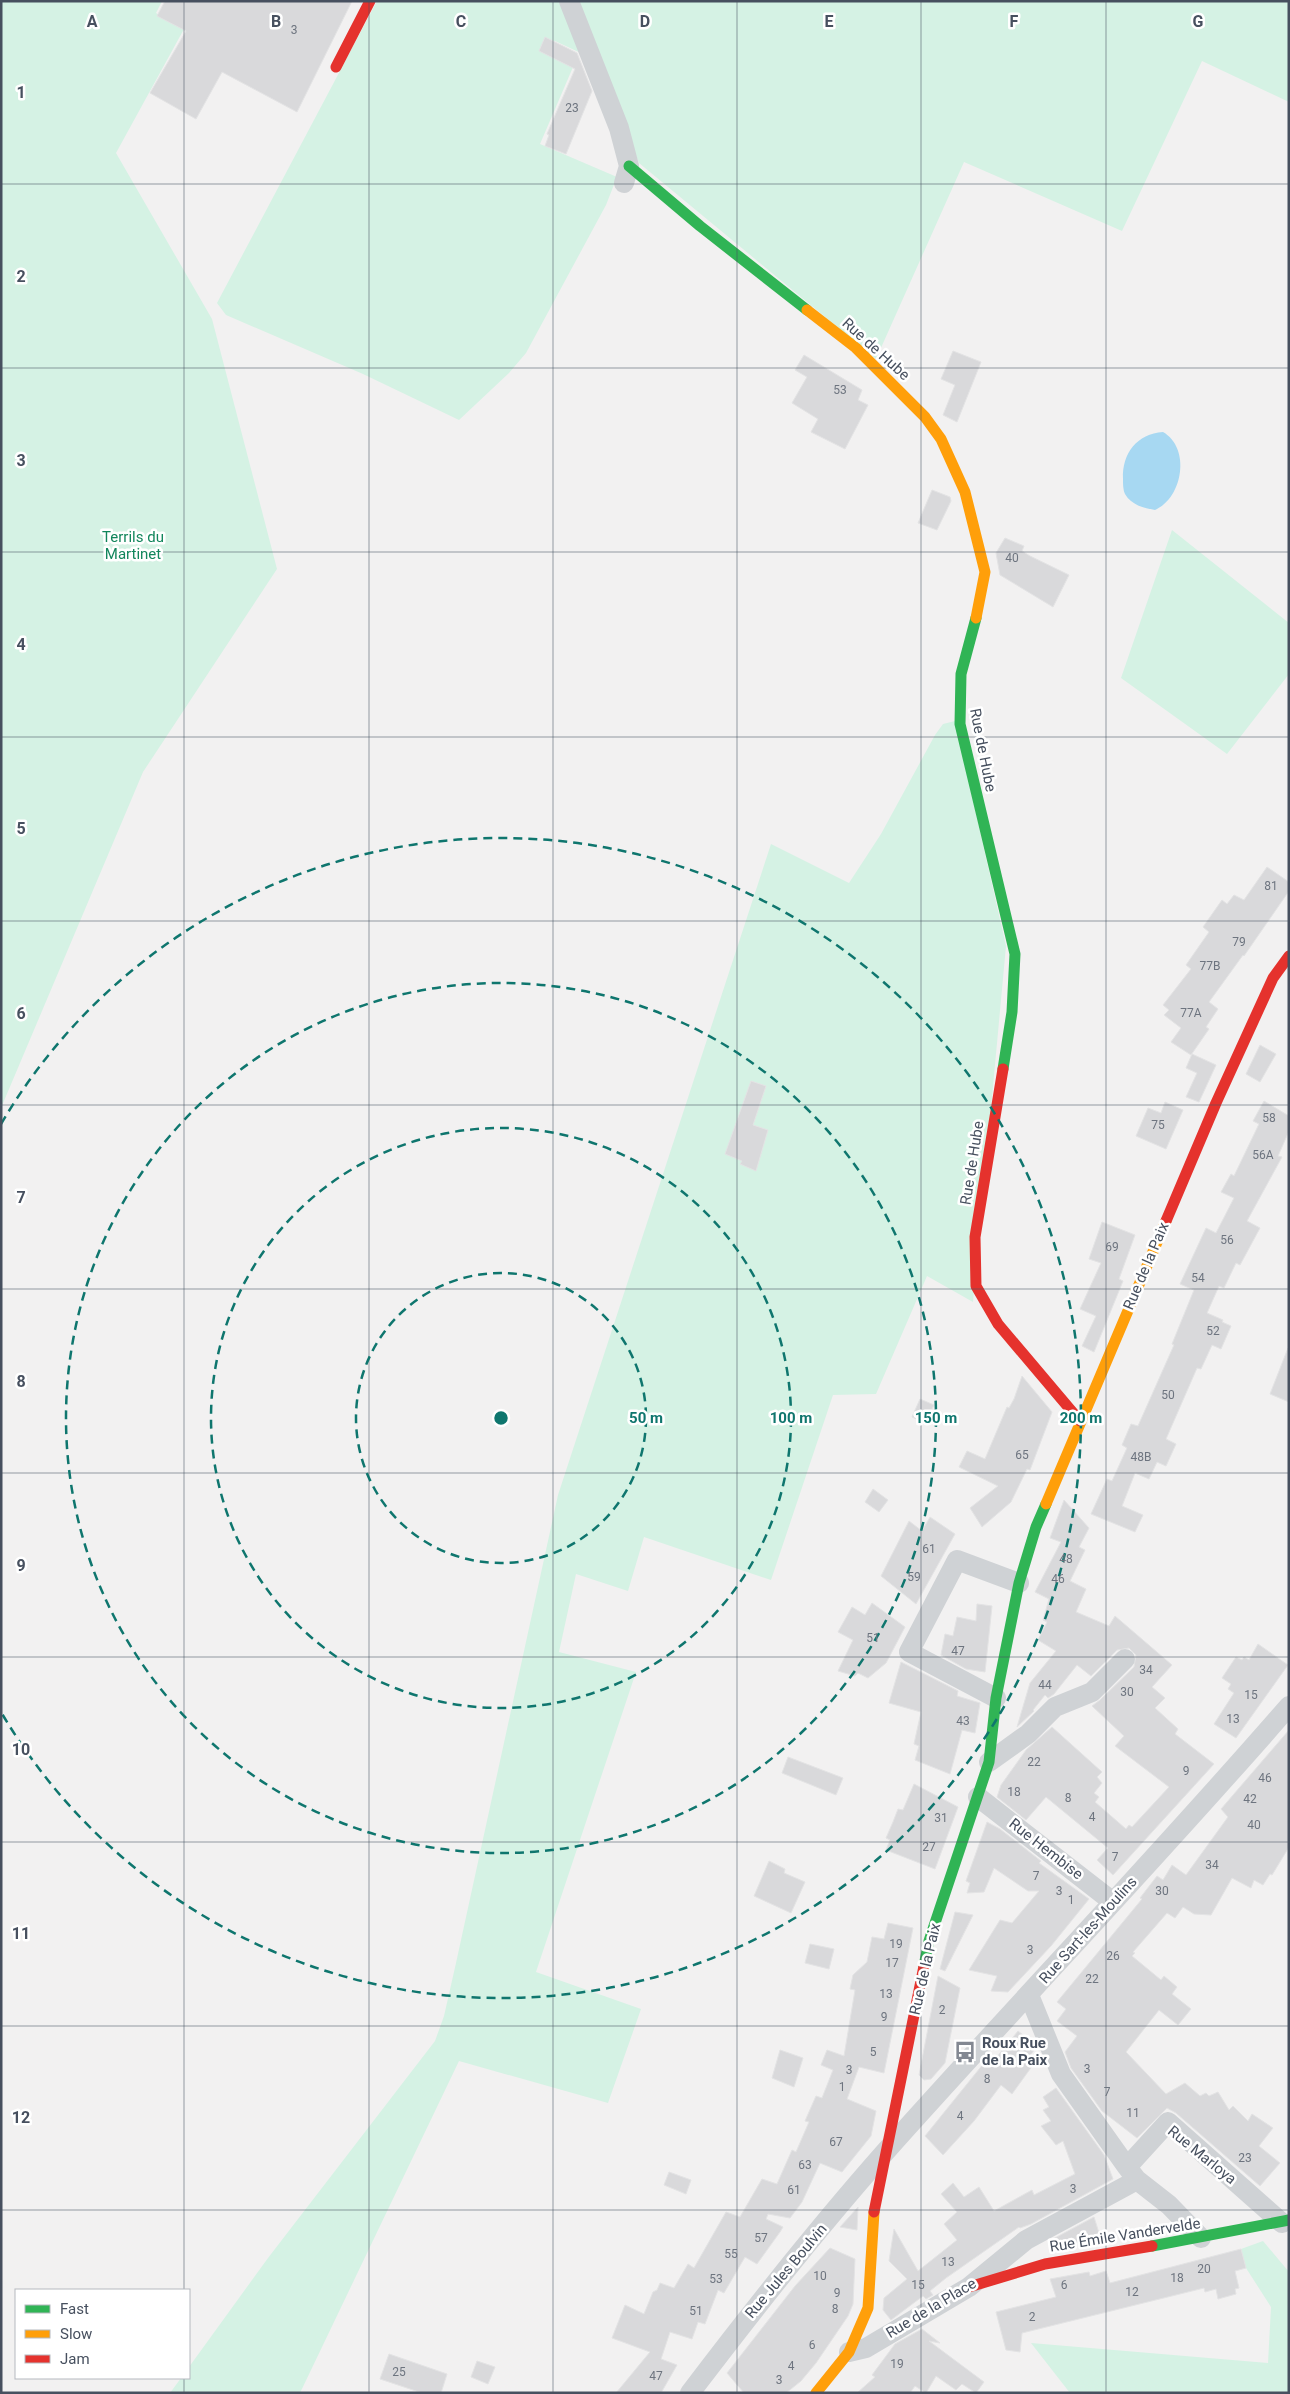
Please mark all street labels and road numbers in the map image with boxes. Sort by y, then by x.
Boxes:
street label: Rue de Hube [839,314,914,384]
street label: Rue de Hube [966,707,1000,793]
street label: Rue de Hube [956,1120,988,1206]
street label: Rue de la Paix [1119,1219,1173,1313]
street label: Rue Hembise [1005,1815,1087,1883]
street label: Rue Sart-les-Moulins [1035,1873,1141,1987]
street label: Rue de la Paix [906,1921,944,2017]
street label: Rue Marloya [1164,2122,1240,2188]
street label: Rue Émile Vandervelde [1048,2214,1202,2256]
street label: Rue Jules Boulvin [741,2220,831,2322]
street label: Rue de la Place [883,2274,979,2342]

